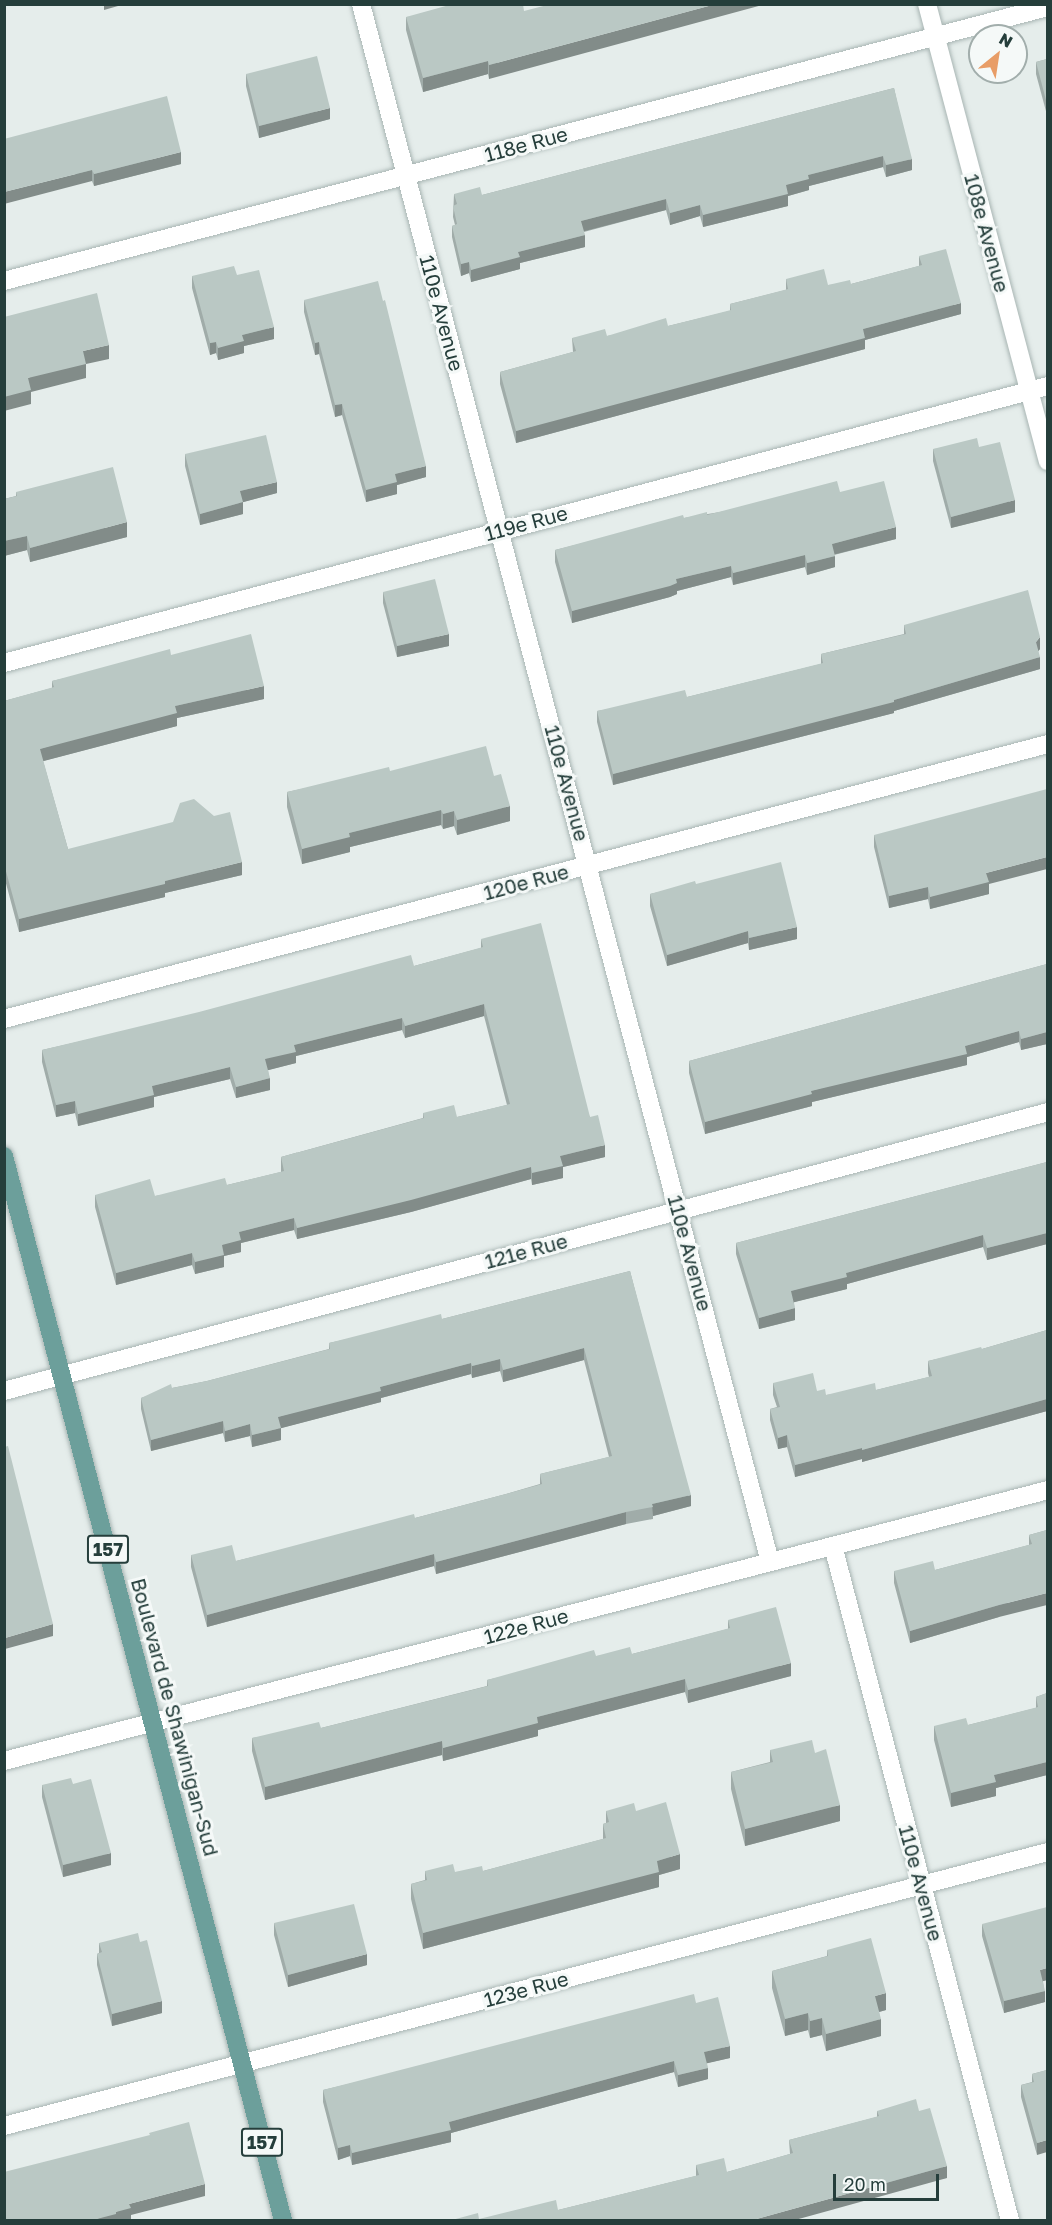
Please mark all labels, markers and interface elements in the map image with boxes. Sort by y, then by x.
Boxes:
north arrow [968,24,1028,84]
text: N [996,28,1016,52]
street label: 118e Rue [482,121,570,167]
street label: 108e Avenue [960,171,1014,295]
street label: 110e Avenue [415,252,469,374]
street label: 119e Rue [482,500,570,546]
street label: 110e Avenue [540,722,594,844]
street label: 120e Rue [481,859,571,905]
street label: 110e Avenue [663,1192,717,1314]
street label: 121e Rue [482,1228,570,1274]
road number: 157 [86,1534,130,1564]
street label: Boulevard de Shawinigan-Sud [126,1575,224,1859]
street label: 122e Rue [481,1603,571,1649]
street label: 110e Avenue [894,1822,948,1944]
street label: 123e Rue [481,1966,571,2012]
road number: 157 [240,2127,284,2157]
scale bar [836,2162,942,2200]
text: 20 m [844,2173,886,2195]

